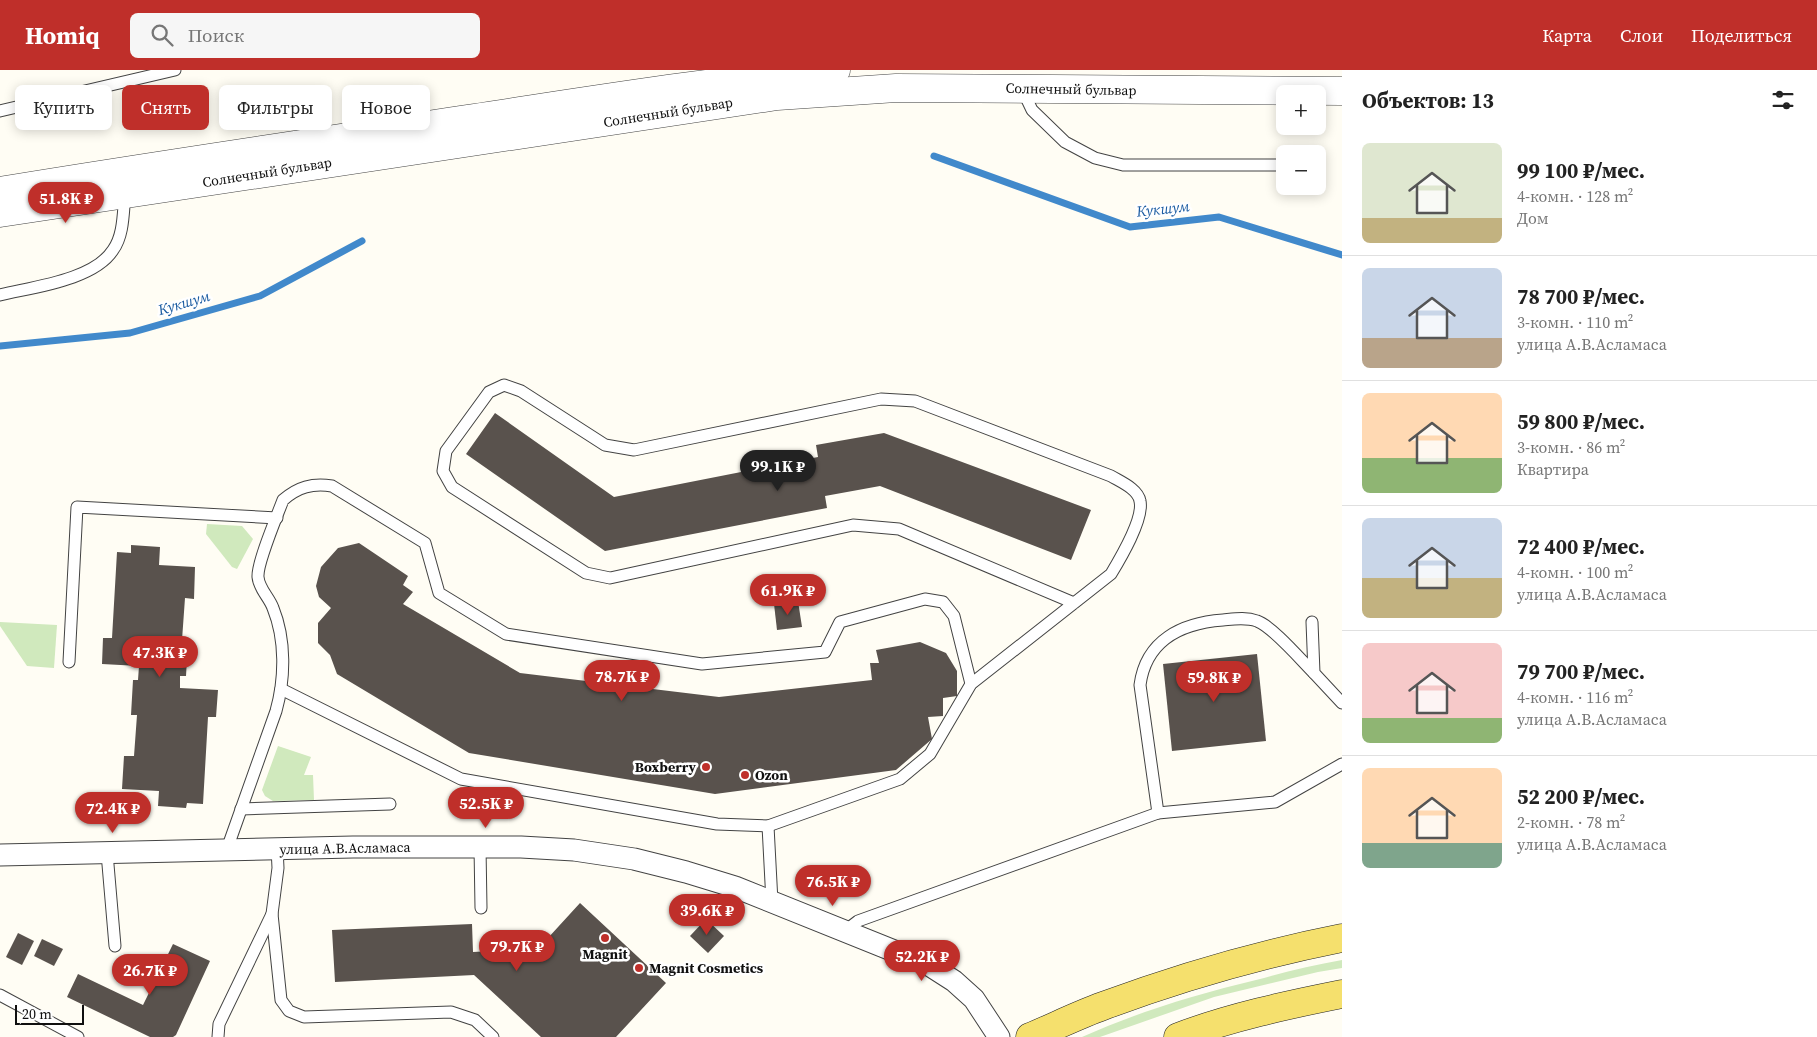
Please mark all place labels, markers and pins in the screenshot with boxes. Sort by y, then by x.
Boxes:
pin: 51.8K ₽ [20,182,112,224]
pin: 99.1K ₽ [732,450,824,492]
pin: 61.9K ₽ [742,574,834,616]
pin: 47.3K ₽ [114,636,206,678]
pin: 78.7K ₽ [576,660,668,702]
pin: 59.8K ₽ [1168,660,1260,703]
place label: Boxberry [635,757,697,777]
marker: Boxberry [700,761,712,773]
place label: Ozon [755,765,788,785]
marker: Ozon [739,769,751,781]
pin: 52.5K ₽ [440,786,532,829]
pin: 72.4K ₽ [67,792,159,834]
pin: 76.5K ₽ [787,864,879,907]
pin: 39.6K ₽ [661,894,753,936]
pin: 79.7K ₽ [471,930,563,972]
marker: Magnit [599,932,611,944]
pin: 52.2K ₽ [876,940,968,982]
place label: Magnit [582,944,629,964]
pin: 26.7K ₽ [104,954,196,996]
place label: Magnit Cosmetics [649,958,764,978]
marker: Magnit Cosmetics [633,962,645,974]

